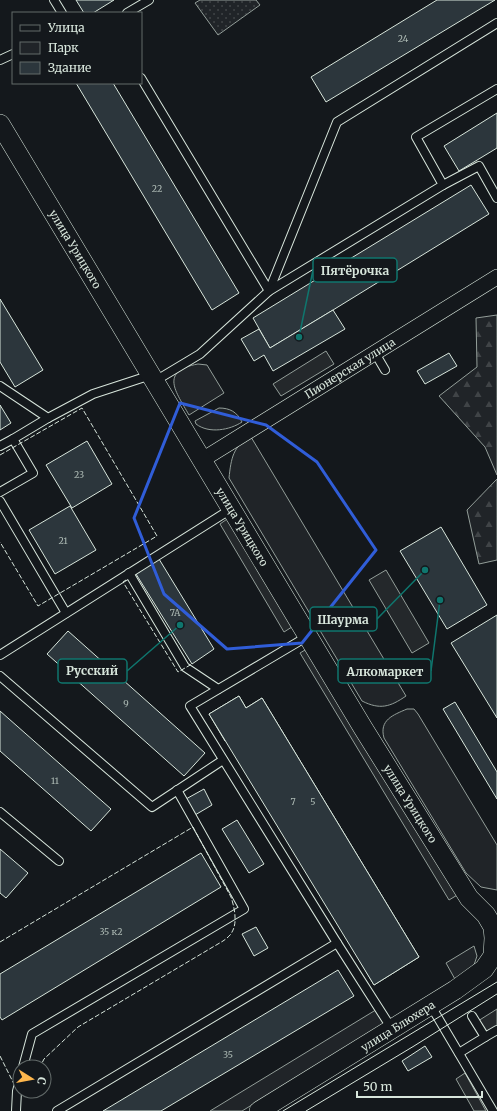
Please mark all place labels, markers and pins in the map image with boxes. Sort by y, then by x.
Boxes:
callout: Пятёрочка [313,258,397,282]
callout: Шаурма [310,607,377,631]
callout: Русский [58,659,127,683]
callout: Алкомаркет [338,659,431,683]

